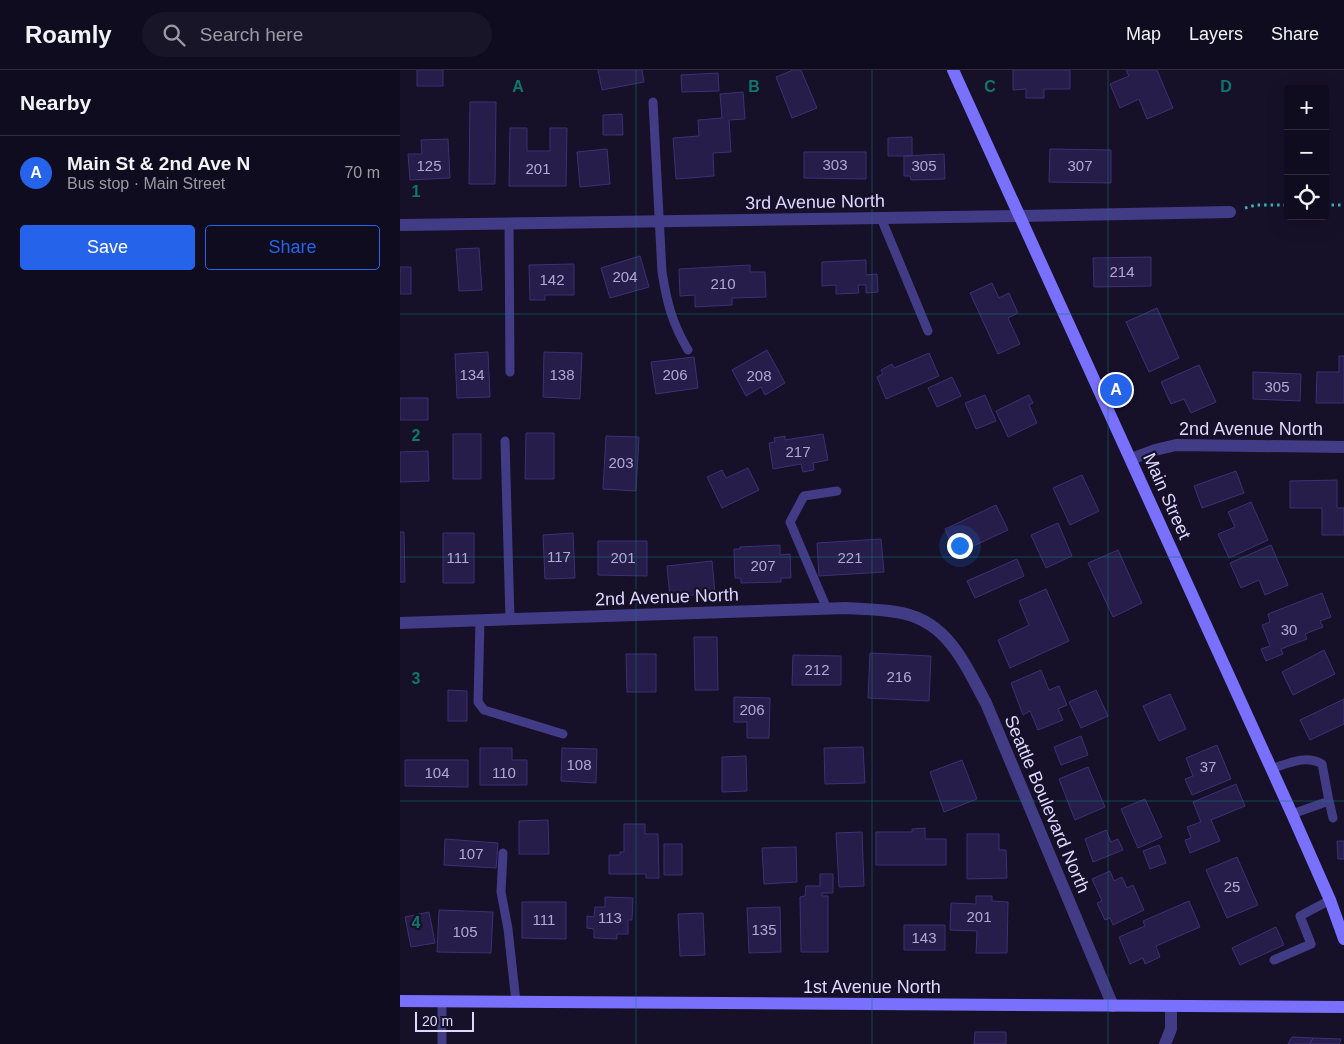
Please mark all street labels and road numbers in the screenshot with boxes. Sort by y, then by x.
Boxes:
street label: 3rd Avenue North [745,191,885,213]
street label: 2nd Avenue North [1179,419,1323,439]
street label: Main Street [1139,450,1195,542]
street label: 2nd Avenue North [595,584,739,610]
street label: Seattle Boulevard North [1000,712,1094,896]
street label: 1st Avenue North [803,977,941,997]

